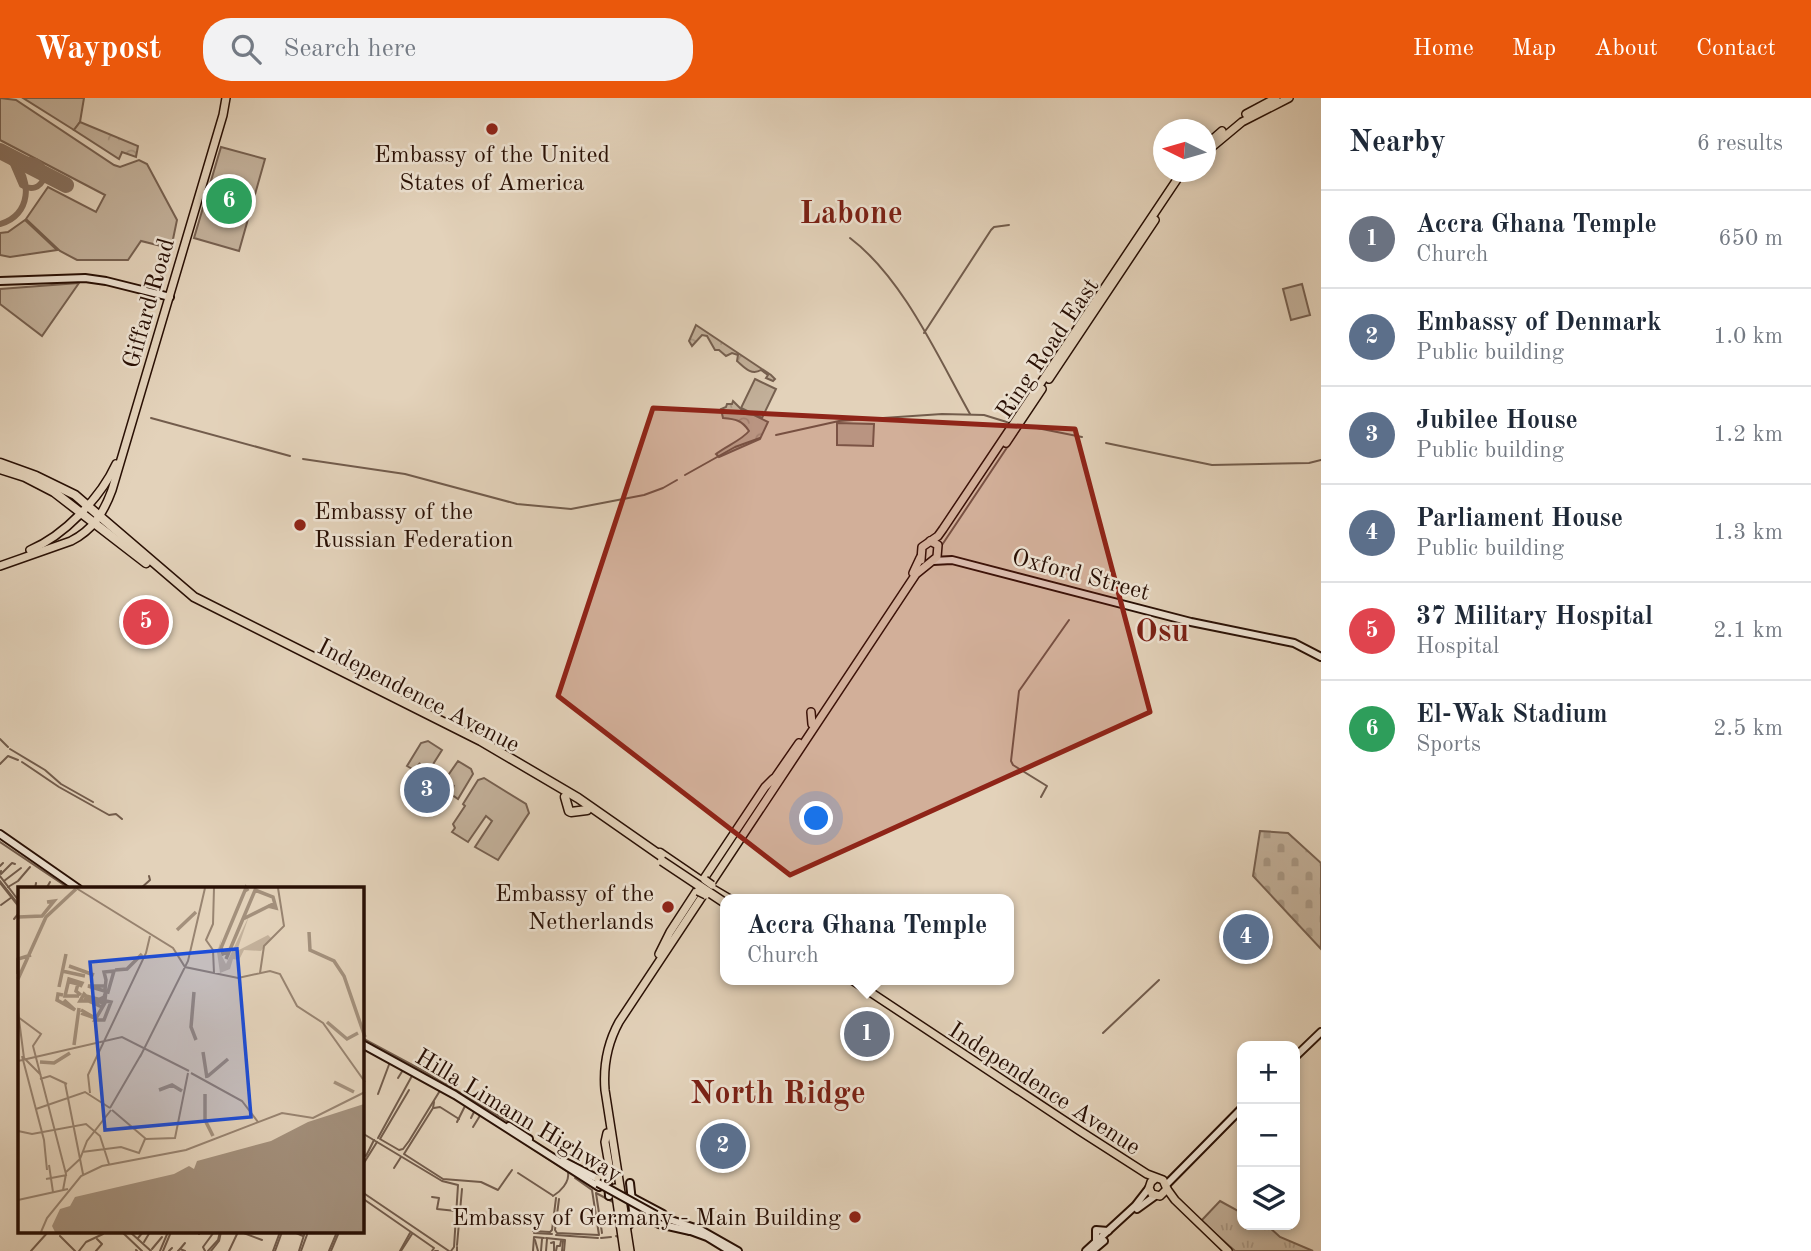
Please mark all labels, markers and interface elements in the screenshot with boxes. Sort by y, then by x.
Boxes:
search box [203,18,693,81]
icon: search [227,30,265,68]
text: Waypost [35,33,161,66]
text: Search here [283,36,416,62]
text: Home [1413,37,1474,61]
text: Map [1512,37,1556,61]
text: About [1594,37,1658,61]
text: Contact [1696,37,1776,61]
north arrow [1153,119,1216,182]
marker: Embassy of the United States of America [484,121,500,137]
text: Nearby [1349,128,1446,158]
text: 6 results [1697,132,1783,155]
place label: Embassy of the United States of America [374,144,610,196]
pin: 6 [206,175,252,227]
district label: Labone [799,199,903,231]
text: Accra Ghana Temple [1416,212,1657,238]
text: 1 [1365,227,1379,250]
text: 650 m [1718,227,1783,250]
street label: Giffard Road [120,236,180,371]
text: Church [1416,243,1488,266]
street label: Ring Road East [993,275,1104,424]
text: Embassy of Denmark [1416,310,1661,336]
text: 2 [1365,325,1379,348]
text: 1.0 km [1713,325,1783,348]
text: Public building [1416,341,1564,364]
text: Jubilee House [1416,408,1578,434]
text: 3 [1365,423,1379,446]
text: 1.2 km [1713,423,1783,446]
text: Public building [1416,439,1564,462]
place label: Embassy of the Russian Federation [314,501,513,553]
text: Parliament House [1416,506,1623,532]
marker: Embassy of the Russian Federation [292,517,308,533]
text: 4 [1365,521,1379,544]
text: 1.3 km [1713,521,1783,544]
text: Public building [1416,537,1564,560]
street label: Oxford Street [1009,546,1152,606]
pin: 5 [123,596,169,648]
text: 37 Military Hospital [1416,604,1653,630]
district label: Osu [1135,617,1189,649]
text: 5 [1365,619,1379,642]
text: 2.1 km [1713,619,1783,642]
street label: Independence Avenue [313,635,523,758]
text: Hospital [1416,635,1499,658]
text: El-Wak Stadium [1416,702,1608,728]
text: 6 [1365,717,1379,740]
text: 2.5 km [1713,717,1783,740]
text: Sports [1416,733,1481,756]
pin: 3 [404,764,450,816]
your location [799,801,833,835]
place label: Embassy of the Netherlands [495,883,654,935]
inset map [18,887,364,1234]
popup [720,894,1014,985]
marker: Embassy of the Netherlands [660,899,676,915]
pin: 4 [1223,911,1269,963]
text: Accra Ghana Temple [747,913,987,939]
text: Church [747,944,819,967]
pin: 1 [844,1008,890,1060]
street label: Independence Avenue [944,1019,1144,1161]
map controls [1237,1041,1300,1230]
button: + [1237,1041,1300,1104]
street label: Hilla Limann Highway [410,1046,626,1188]
district label: North Ridge [690,1079,866,1111]
button: − [1237,1104,1300,1167]
pin: 2 [700,1120,746,1172]
button: layers [1237,1167,1300,1230]
place label: Embassy of Germany - Main Building [452,1207,841,1231]
marker: Embassy of Germany - Main Building [847,1209,863,1225]

